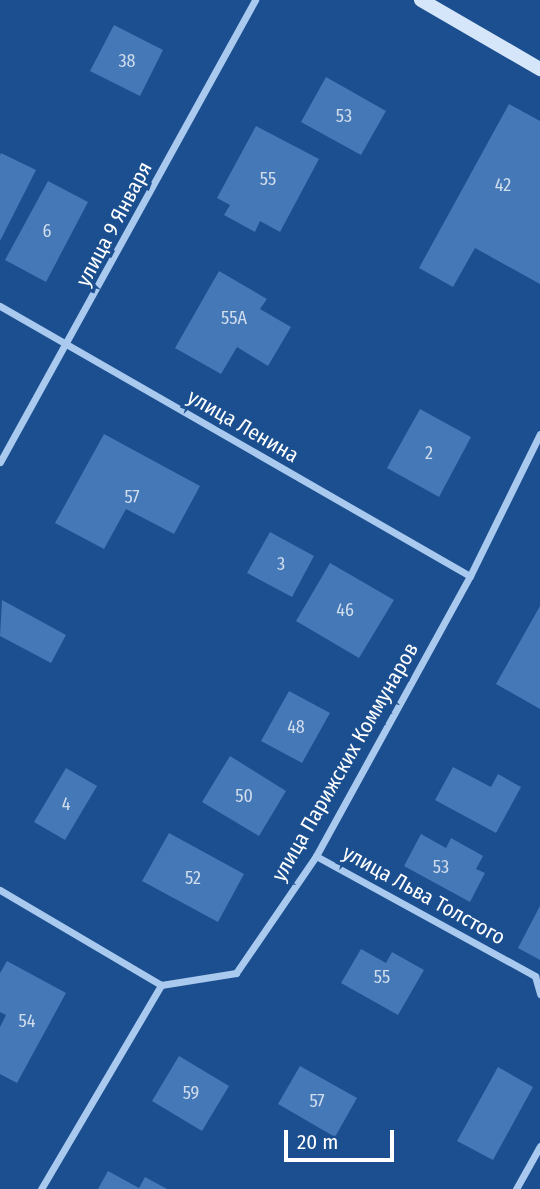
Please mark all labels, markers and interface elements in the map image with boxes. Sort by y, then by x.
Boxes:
house number: 38 [118,50,136,72]
house number: 53 [336,105,352,127]
street label: улица 9 Января [71,157,157,291]
house number: 55 [260,168,276,190]
house number: 42 [495,174,511,196]
house number: 6 [43,220,51,242]
house number: 55А [221,307,247,329]
street label: улица Ленина [183,384,303,468]
house number: 2 [425,442,433,464]
house number: 57 [124,486,140,508]
house number: 3 [277,553,285,575]
house number: 46 [336,599,354,621]
street label: улица Парижских Коммунаров [266,638,424,886]
house number: 48 [287,716,305,738]
house number: 50 [235,785,253,807]
house number: 4 [62,793,70,815]
street label: улица Льва Толстого [338,840,510,950]
house number: 53 [433,856,449,878]
house number: 52 [185,867,201,889]
house number: 55 [374,966,390,988]
house number: 54 [19,1010,35,1032]
house number: 59 [183,1082,199,1104]
house number: 57 [309,1090,325,1112]
scale bar [288,1116,398,1160]
text: 20 m [297,1129,338,1155]

